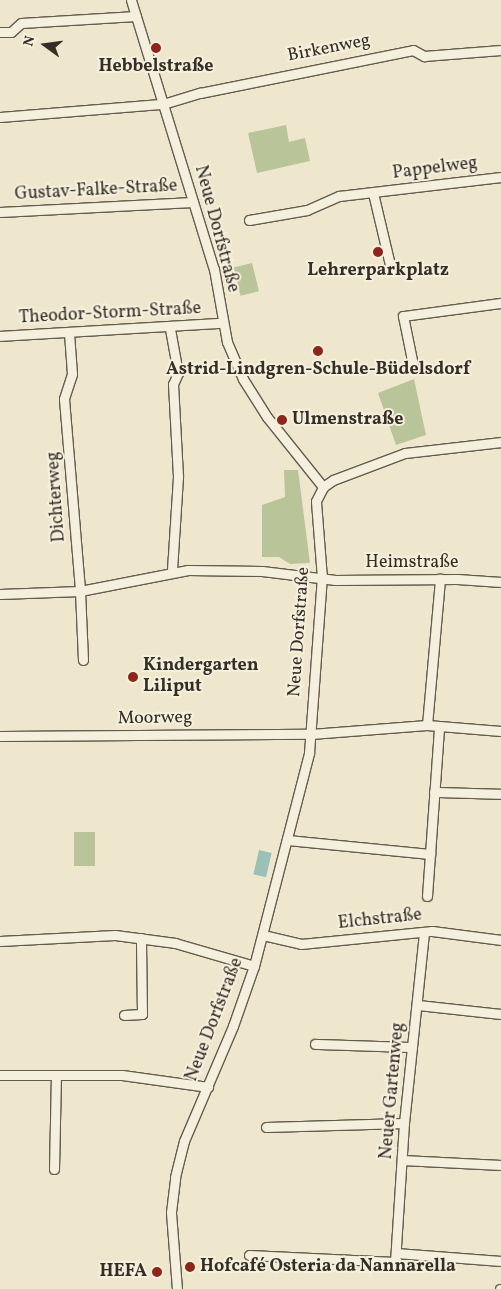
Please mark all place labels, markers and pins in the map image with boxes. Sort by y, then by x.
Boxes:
marker: Hebbelstraße [150,42,162,54]
place label: Hebbelstraße [99,56,213,78]
marker: Lehrerparkplatz [372,246,384,258]
place label: Lehrerparkplatz [307,260,449,282]
marker: Astrid-Lindgren-Schule-Büdelsdorf [312,345,324,357]
place label: Astrid-Lindgren-Schule-Büdelsdorf [166,359,470,381]
place label: Ulmenstraße [292,409,403,431]
marker: Ulmenstraße [276,414,288,426]
place label: Kindergarten Liliput [143,656,259,699]
marker: Kindergarten Liliput [127,671,139,683]
place label: Hofcafé Osteria da Nannarella [200,1256,456,1278]
place label: HEFA [99,1261,147,1283]
marker: Hofcafé Osteria da Nannarella [184,1261,196,1273]
marker: HEFA [151,1266,163,1278]

